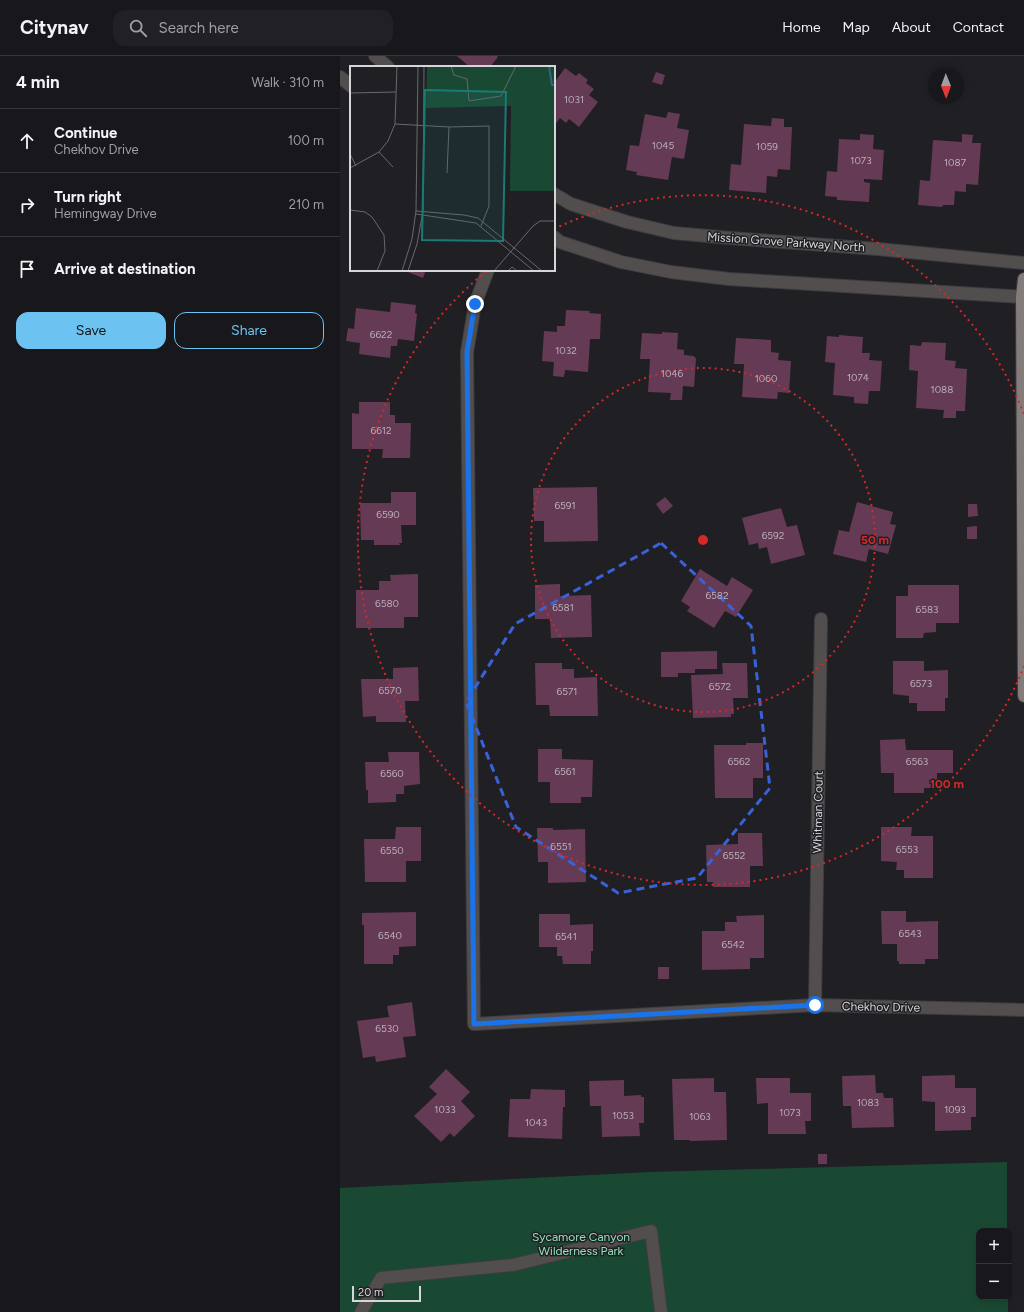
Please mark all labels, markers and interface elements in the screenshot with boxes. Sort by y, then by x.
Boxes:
search box [113,10,393,46]
text: Citynav [20,16,89,39]
icon: search [127,17,149,39]
text: Search here [159,19,239,37]
text: Home [782,19,821,36]
text: Map [843,19,870,36]
text: About [892,19,931,36]
text: Contact [953,19,1004,36]
inset map [350,66,555,271]
north arrow [928,68,964,104]
text: 4 min [16,72,60,92]
text: Walk · 310 m [251,75,324,90]
house number: 1031 [564,93,584,106]
text: Continue [54,124,117,142]
icon: ahead [16,130,38,152]
text: 100 m [288,133,324,148]
house number: 1045 [652,139,674,152]
house number: 1059 [756,140,778,153]
text: Chekhov Drive [54,142,139,157]
house number: 1073 [850,154,872,167]
house number: 1087 [944,156,967,169]
text: Turn right [54,188,122,206]
icon: right [16,194,38,216]
text: 210 m [289,197,324,212]
text: Hemingway Drive [54,206,157,221]
street label: Mission Grove Parkway North [707,230,866,255]
icon: arrive [16,258,38,280]
text: Arrive at destination [54,260,195,278]
route end [466,295,484,313]
button: Save [16,312,166,349]
button: Share [174,312,324,349]
house number: 6622 [370,328,392,341]
house number: 1032 [555,344,577,357]
house number: 1046 [661,367,684,380]
house number: 1074 [847,371,869,384]
house number: 1060 [755,372,777,385]
house number: 1088 [931,383,953,396]
house number: 6612 [370,424,392,437]
house number: 6591 [554,499,576,512]
house number: 6590 [376,508,400,521]
house number: 6592 [762,529,784,542]
centre of rings [696,533,710,547]
text: 50 m [861,533,889,547]
house number: 6582 [705,589,729,602]
house number: 6580 [375,597,399,610]
house number: 6581 [552,601,574,614]
house number: 6583 [916,603,939,616]
house number: 6573 [910,677,932,690]
house number: 6572 [709,680,731,693]
house number: 6570 [378,684,402,697]
house number: 6571 [557,685,577,698]
house number: 6562 [728,755,750,768]
house number: 6563 [906,755,928,768]
house number: 6561 [554,765,576,778]
house number: 6560 [380,767,404,780]
street label: Whitman Court [810,770,826,853]
text: 100 m [930,777,964,791]
house number: 6551 [550,840,572,853]
house number: 6553 [896,843,918,856]
house number: 6550 [380,844,404,857]
house number: 6552 [723,849,745,862]
house number: 6543 [898,927,922,940]
house number: 6540 [378,929,402,942]
house number: 6541 [555,930,577,943]
house number: 6542 [721,938,745,951]
route start [806,996,824,1014]
street label: Chekhov Drive [842,999,921,1015]
house number: 6530 [375,1022,399,1035]
house number: 1083 [857,1096,879,1109]
house number: 1033 [434,1103,456,1116]
house number: 1093 [944,1103,966,1116]
house number: 1073 [779,1106,801,1119]
house number: 1053 [612,1109,634,1122]
house number: 1063 [689,1110,711,1123]
house number: 1043 [525,1116,547,1129]
map controls [976,1228,1012,1300]
button: + [976,1228,1012,1264]
park label: Sycamore Canyon Wilderness Park [532,1230,630,1258]
button: − [976,1264,1012,1300]
scale bar [352,1284,421,1303]
text: 20 m [358,1286,383,1299]

